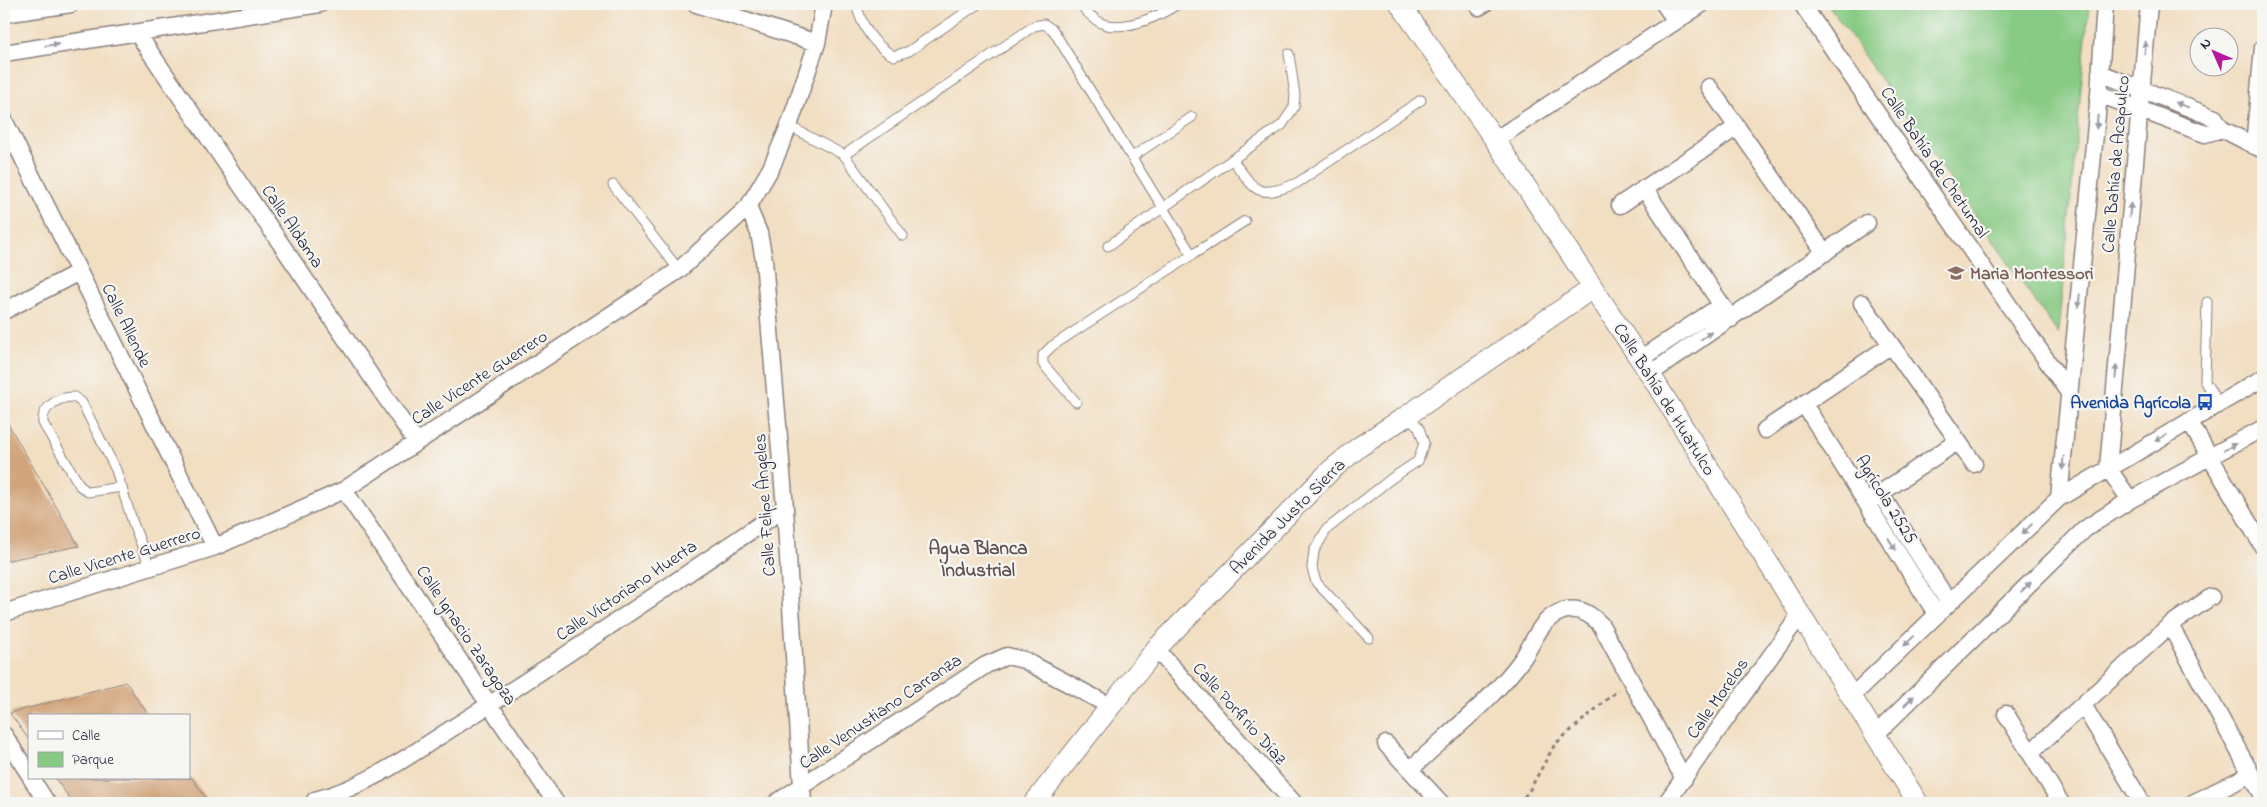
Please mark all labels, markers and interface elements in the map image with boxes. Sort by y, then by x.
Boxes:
north arrow [2190,28,2240,78]
text: N [2195,33,2217,55]
one-way arrow [2141,40,2149,56]
one-way arrow [44,41,60,49]
street label: Calle Bahía de Acapulco [2096,74,2138,254]
street label: Calle Bahía de Chetumal [1873,82,1994,244]
one-way arrow [2174,101,2189,109]
one-way arrow [2092,114,2100,130]
street label: Calle Aldama [254,180,329,274]
one-way arrow [2127,201,2135,217]
place label: Maria Montessori [1970,262,2093,288]
school or university icon: Maria Montessori [1946,263,1966,283]
street label: Calle Allende [94,280,157,373]
one-way arrow [2074,294,2082,310]
street label: Calle Bahía de Huatulco [1606,319,1721,482]
street label: Calle Vicente Guerrero [407,325,553,433]
one-way arrow [1699,331,1713,340]
one-way arrow [2113,363,2121,379]
place label: Avenida Agrícola [2070,391,2191,418]
bus stop icon: Avenida Agrícola [2195,392,2215,412]
street label: Calle Felipe Ángeles [748,433,785,577]
one-way arrow [2154,433,2167,442]
one-way arrow [2224,442,2237,451]
street label: Agrícola 2525 [1847,451,1923,550]
street label: Avenida Justo Sierra [1224,453,1352,581]
one-way arrow [2058,455,2066,471]
street label: Calle Vicente Guerrero [45,521,204,592]
one-way arrow [2021,523,2033,535]
street label: Calle Victoriano Huerta [551,535,703,649]
district label: Agua Blanca Industrial [928,536,1028,585]
one-way arrow [1887,537,1897,550]
street label: Calle Ignacio Zaragoza [408,561,522,712]
one-way arrow [2019,581,2031,593]
one-way arrow [1904,635,1916,647]
street label: Calle Venustiano Carranza [795,648,968,777]
street label: Calle Morelos [1681,653,1756,745]
street label: Calle Porfirio Díaz [1185,657,1292,772]
one-way arrow [1903,695,1915,707]
legend [28,714,190,780]
text: Calle [72,725,100,747]
text: Parque [72,749,114,771]

